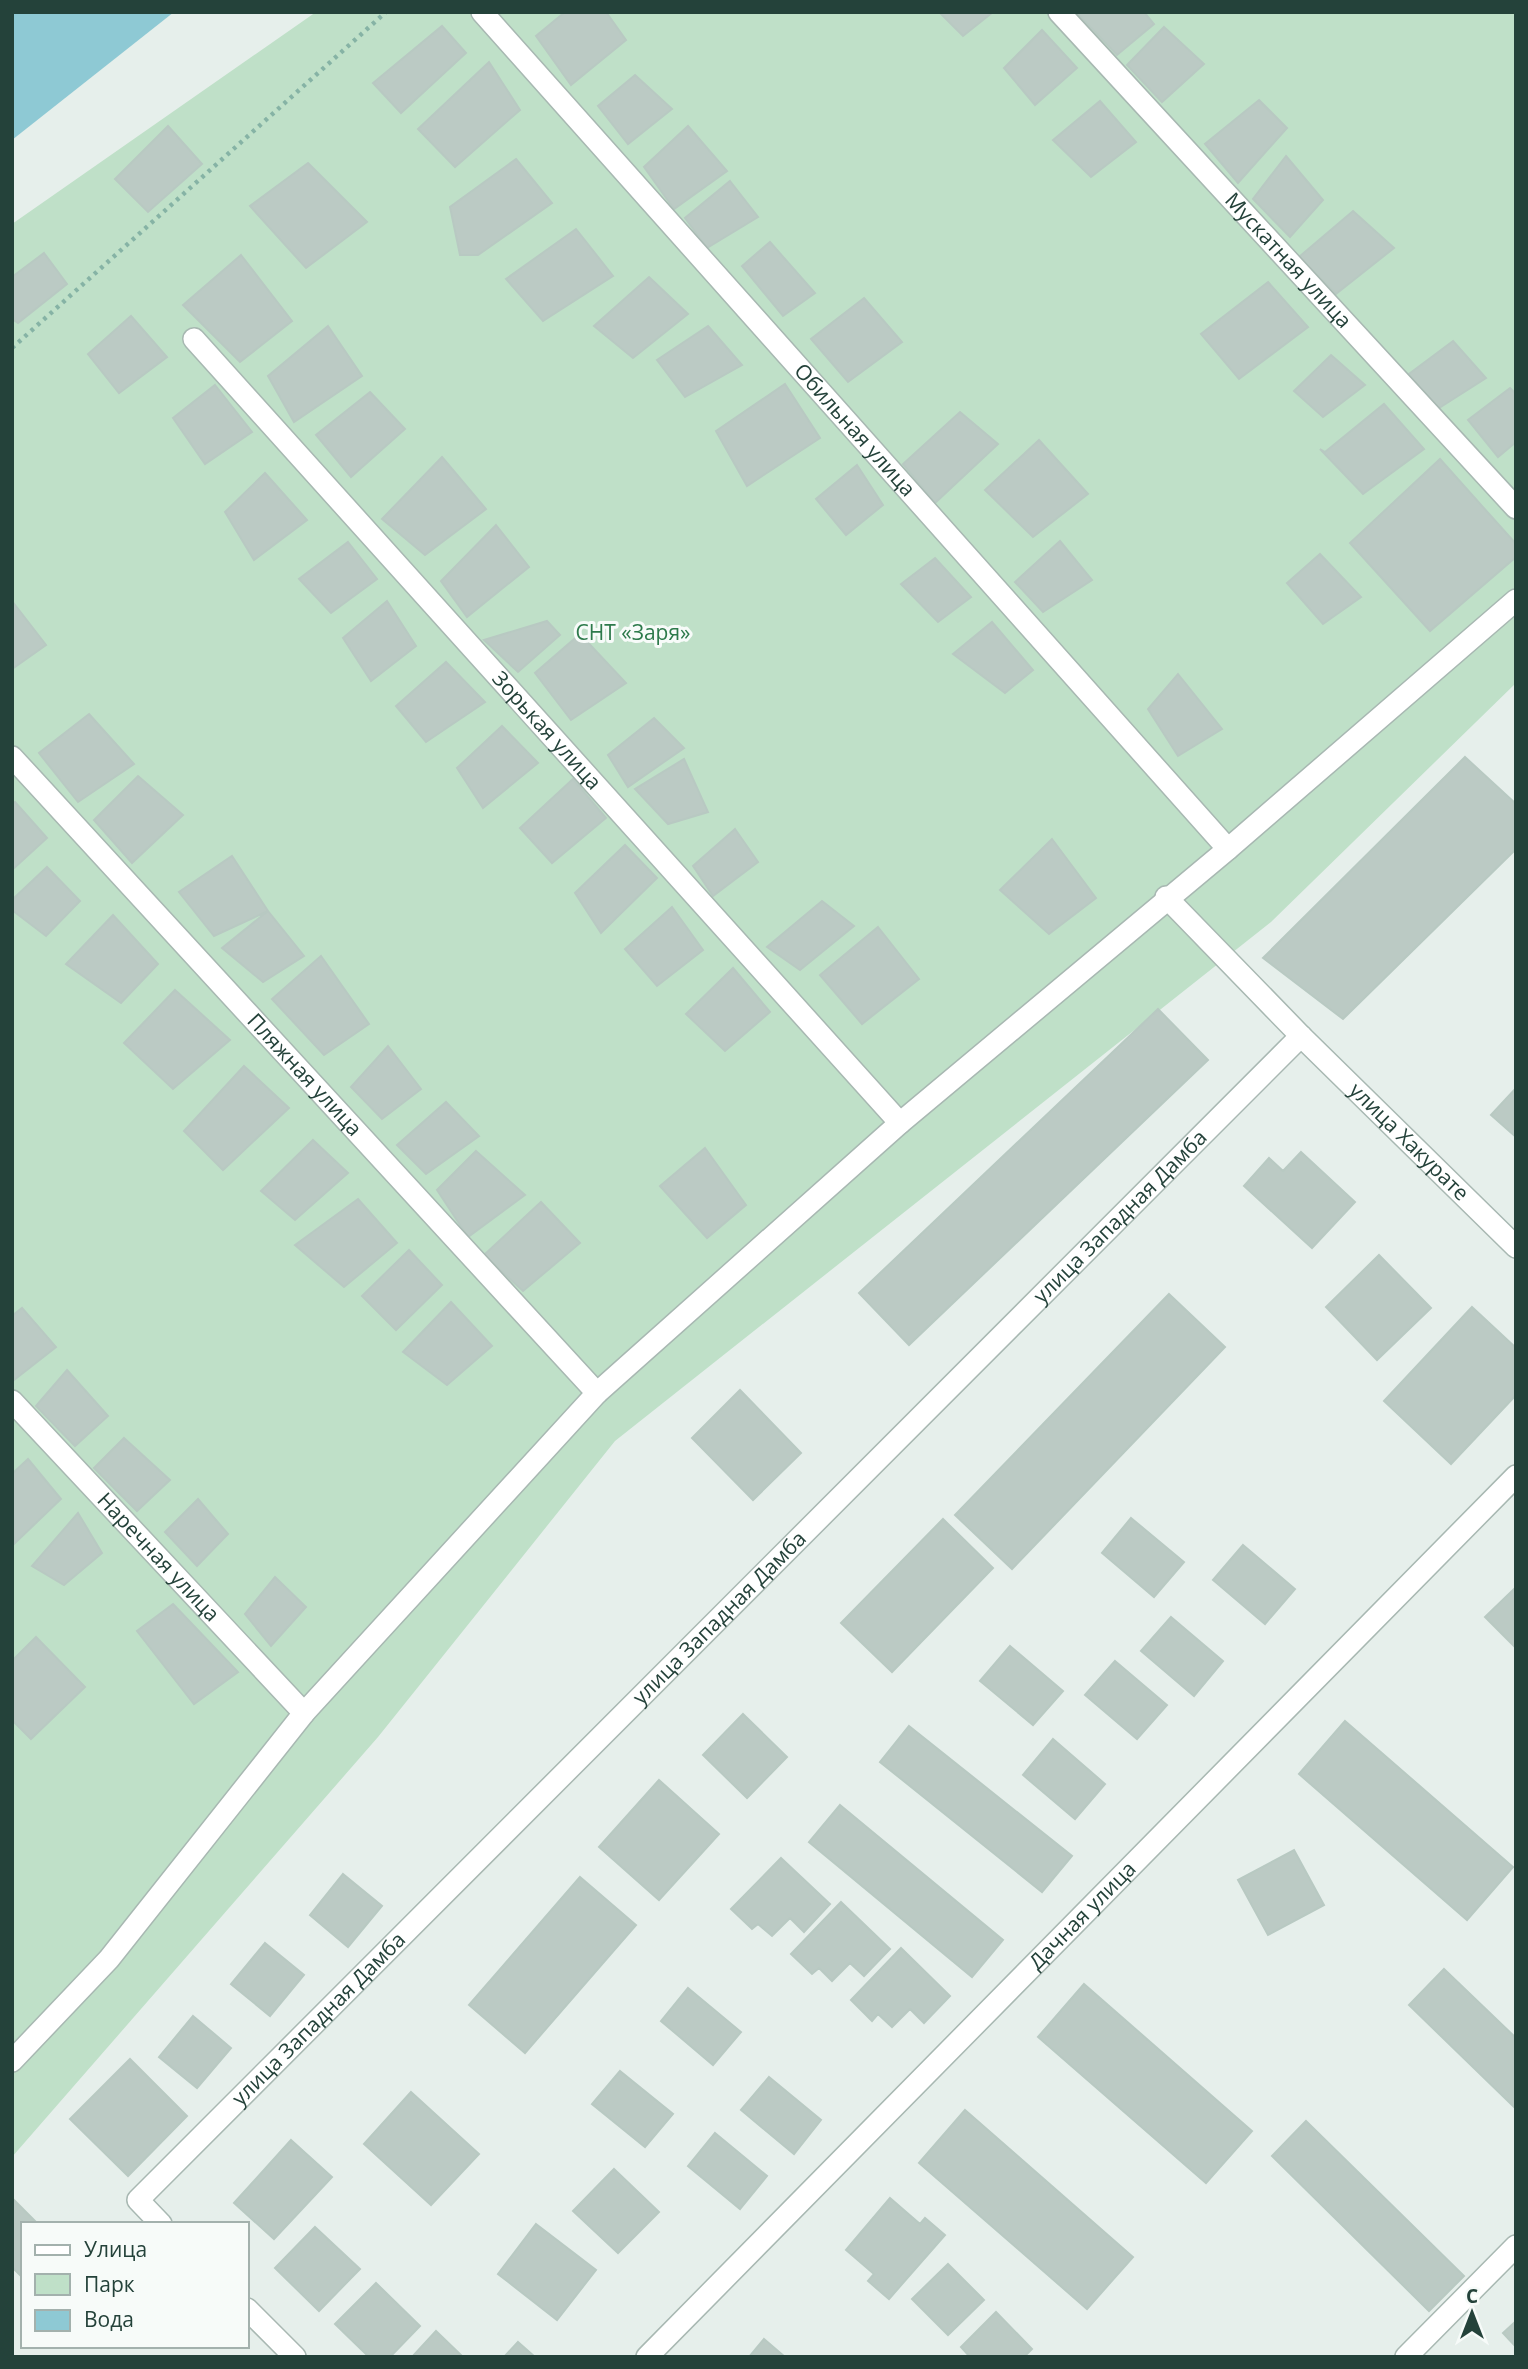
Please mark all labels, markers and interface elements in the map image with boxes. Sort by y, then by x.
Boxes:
street label: Мускатная улица [1219,186,1358,334]
street label: Обильная улица [789,357,922,502]
park label: СНТ «Заря» [576,618,690,646]
street label: Зорькая улица [487,665,608,795]
street label: Пляжная улица [242,1007,369,1142]
street label: улица Хакурате [1344,1076,1476,1206]
street label: улица Западная Дамба [1027,1123,1212,1309]
street label: Наречная улица [92,1486,226,1627]
street label: улица Западная Дамба [626,1524,812,1710]
street label: Дачная улица [1022,1855,1141,1975]
street label: улица Западная Дамба [225,1925,411,2111]
legend [21,2222,248,2348]
text: Улица [84,2235,147,2263]
text: Парк [84,2270,135,2298]
north arrow [1437,2278,1507,2348]
text: С [1466,2283,1478,2309]
text: Вода [84,2305,134,2333]

